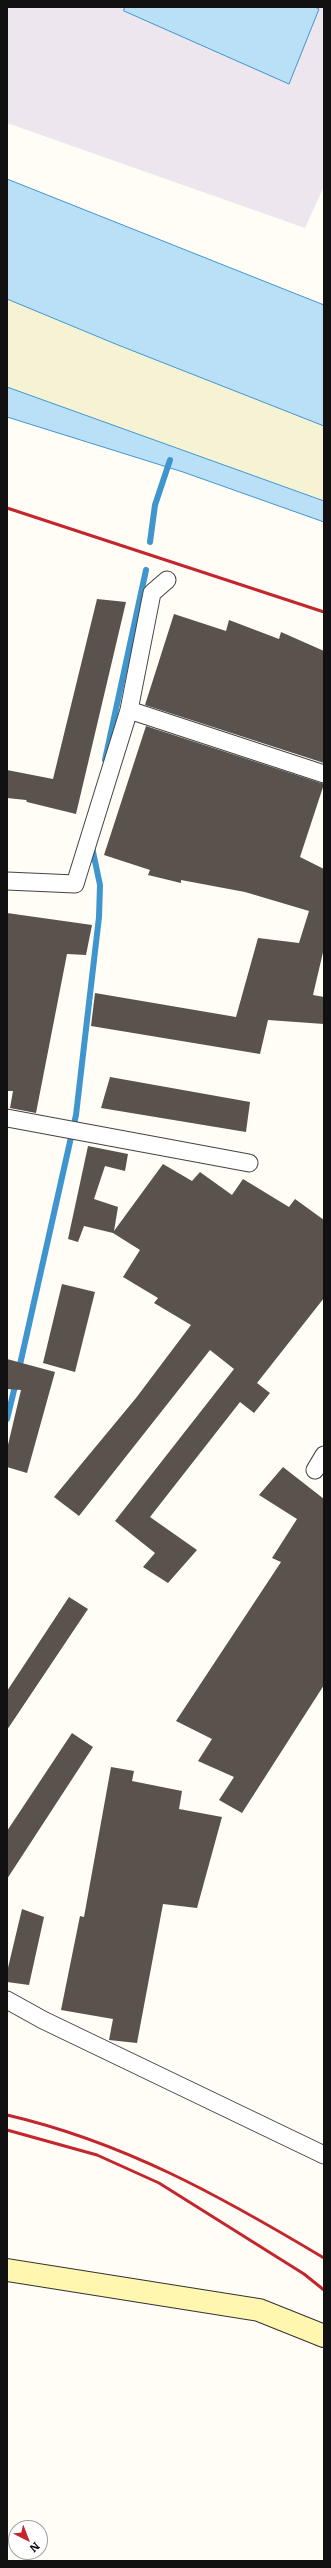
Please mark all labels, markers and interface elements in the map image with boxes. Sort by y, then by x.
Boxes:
north arrow [8,2520,48,2560]
text: N [27,2539,44,2557]

